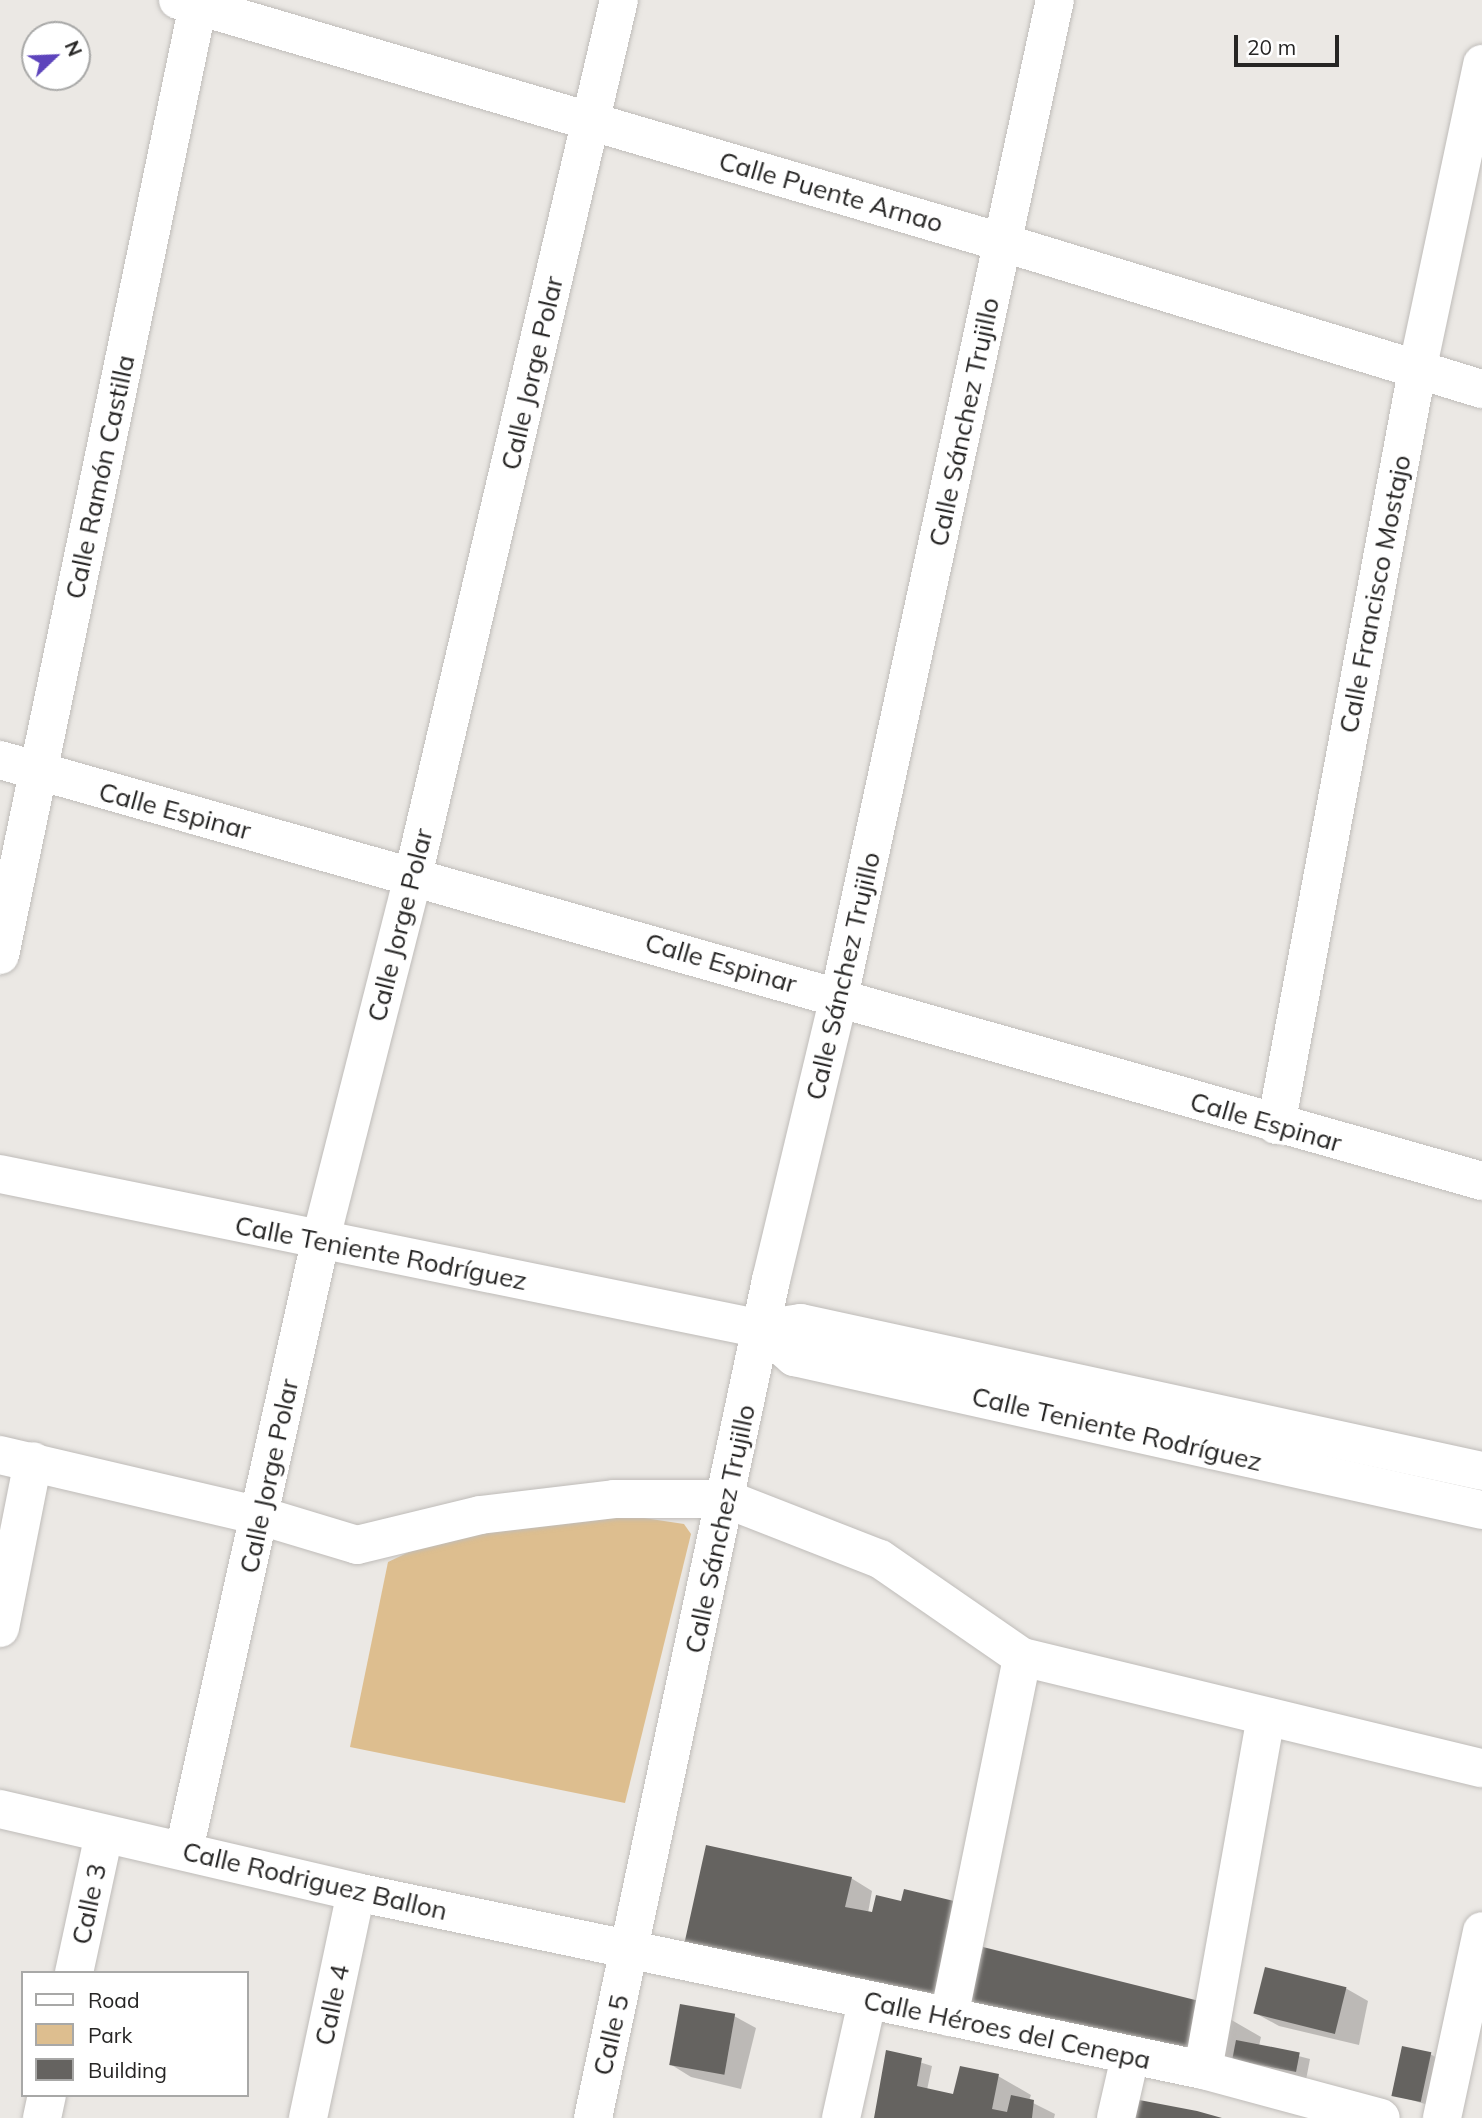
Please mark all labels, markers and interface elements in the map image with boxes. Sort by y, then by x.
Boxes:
north arrow [21,21,91,91]
scale bar [1237,21,1342,65]
text: 20 m [1247,34,1296,60]
text: N [60,37,87,60]
street label: Calle Puente Arnao [715,145,947,239]
street label: Calle Jorge Polar [495,273,569,473]
street label: Calle Sánchez Trujillo [922,295,1006,549]
street label: Calle Ramón Castilla [59,352,141,602]
street label: Calle Francisco Mostajo [1333,452,1417,736]
street label: Calle Espinar [95,776,255,846]
street label: Calle Jorge Polar [361,825,439,1025]
street label: Calle Sánchez Trujillo [799,849,887,1103]
street label: Calle Espinar [642,926,800,1000]
street label: Calle Espinar [1187,1085,1345,1159]
street label: Calle Teniente Rodríguez [232,1209,530,1297]
street label: Calle Jorge Polar [233,1376,305,1576]
street label: Calle Teniente Rodríguez [969,1380,1265,1478]
street label: Calle Sánchez Trujillo [678,1402,762,1656]
street label: Calle Rodriguez Ballon [180,1835,450,1927]
street label: Calle 3 [65,1861,113,1947]
street label: Calle 4 [308,1962,356,2048]
legend [21,1971,248,2097]
street label: Calle Héroes del Cenepa [861,1984,1153,2076]
text: Road [88,1987,139,2013]
street label: Calle 5 [587,1992,635,2078]
text: Park [88,2022,132,2048]
text: Building [88,2057,167,2083]

